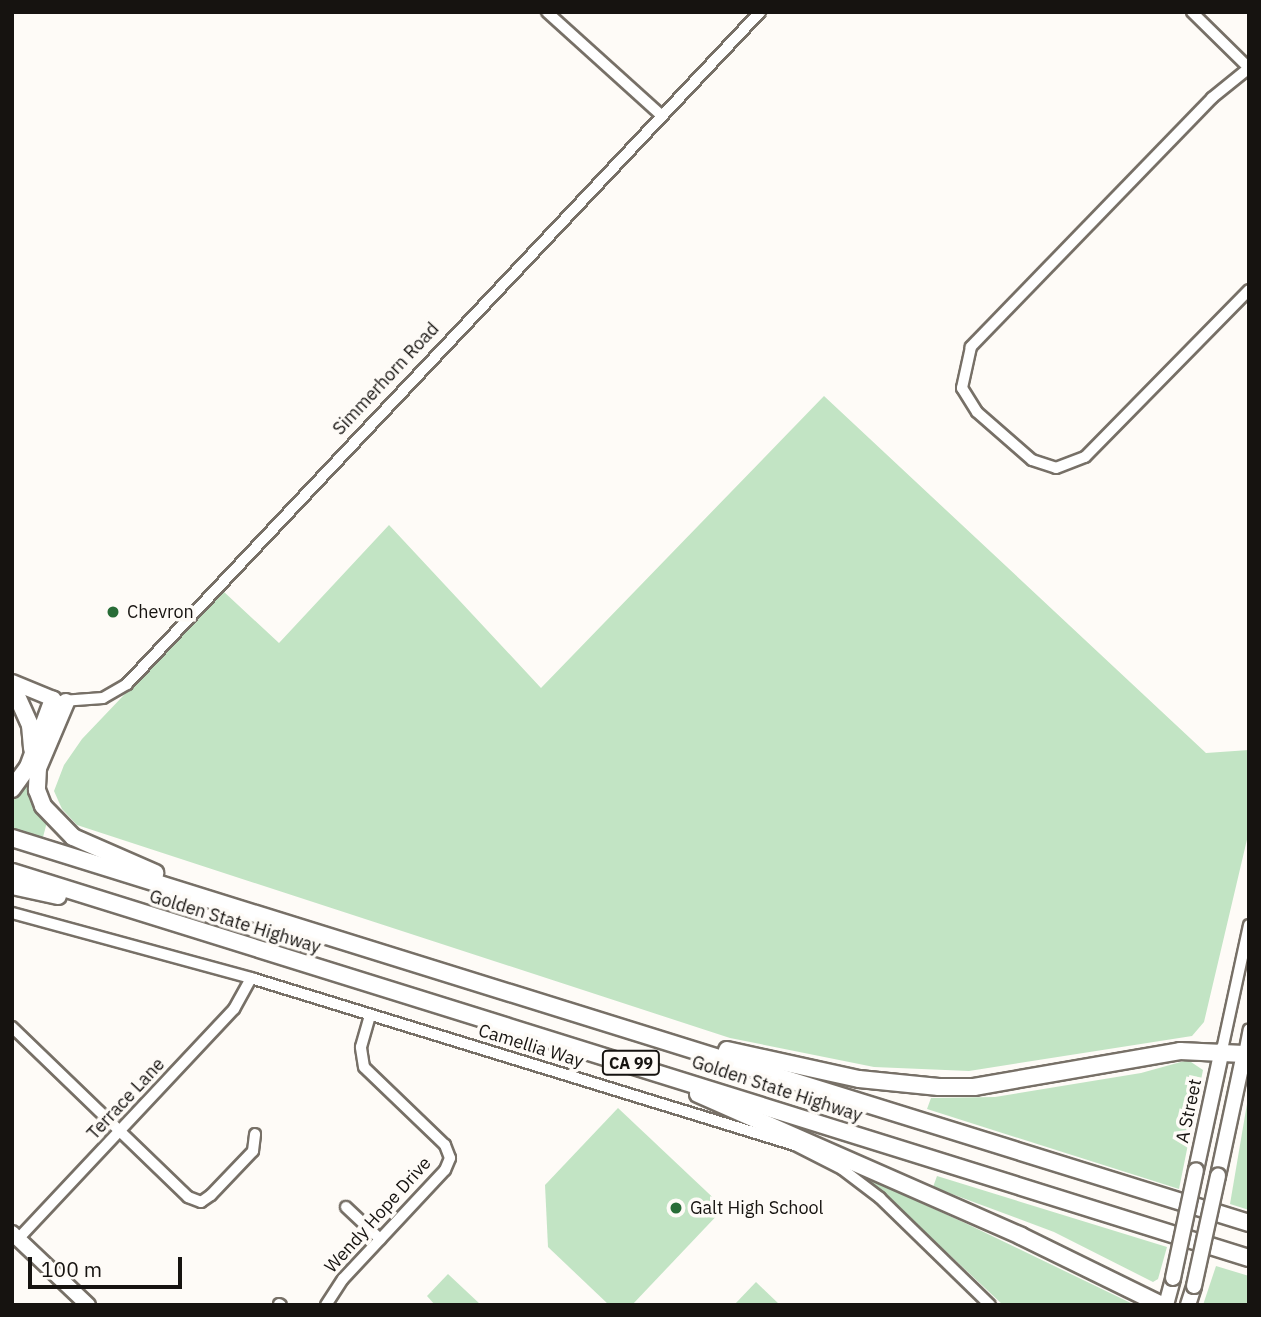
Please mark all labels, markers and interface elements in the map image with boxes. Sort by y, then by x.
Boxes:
street label: Simmerhorn Road [328,318,444,440]
place label: Chevron [127,601,194,623]
marker: Chevron [105,604,121,620]
street label: Golden State Highway [147,886,323,958]
street label: Camellia Way [476,1020,586,1072]
road number: CA 99 [601,1050,661,1076]
street label: Golden State Highway [689,1051,865,1127]
street label: Terrace Lane [83,1054,169,1144]
street label: A Street [1172,1077,1206,1145]
street label: Wendy Hope Drive [320,1153,436,1277]
place label: Galt High School [690,1197,823,1219]
marker: Galt High School [668,1200,684,1216]
scale bar [32,1244,186,1288]
text: 100 m [41,1255,102,1283]

